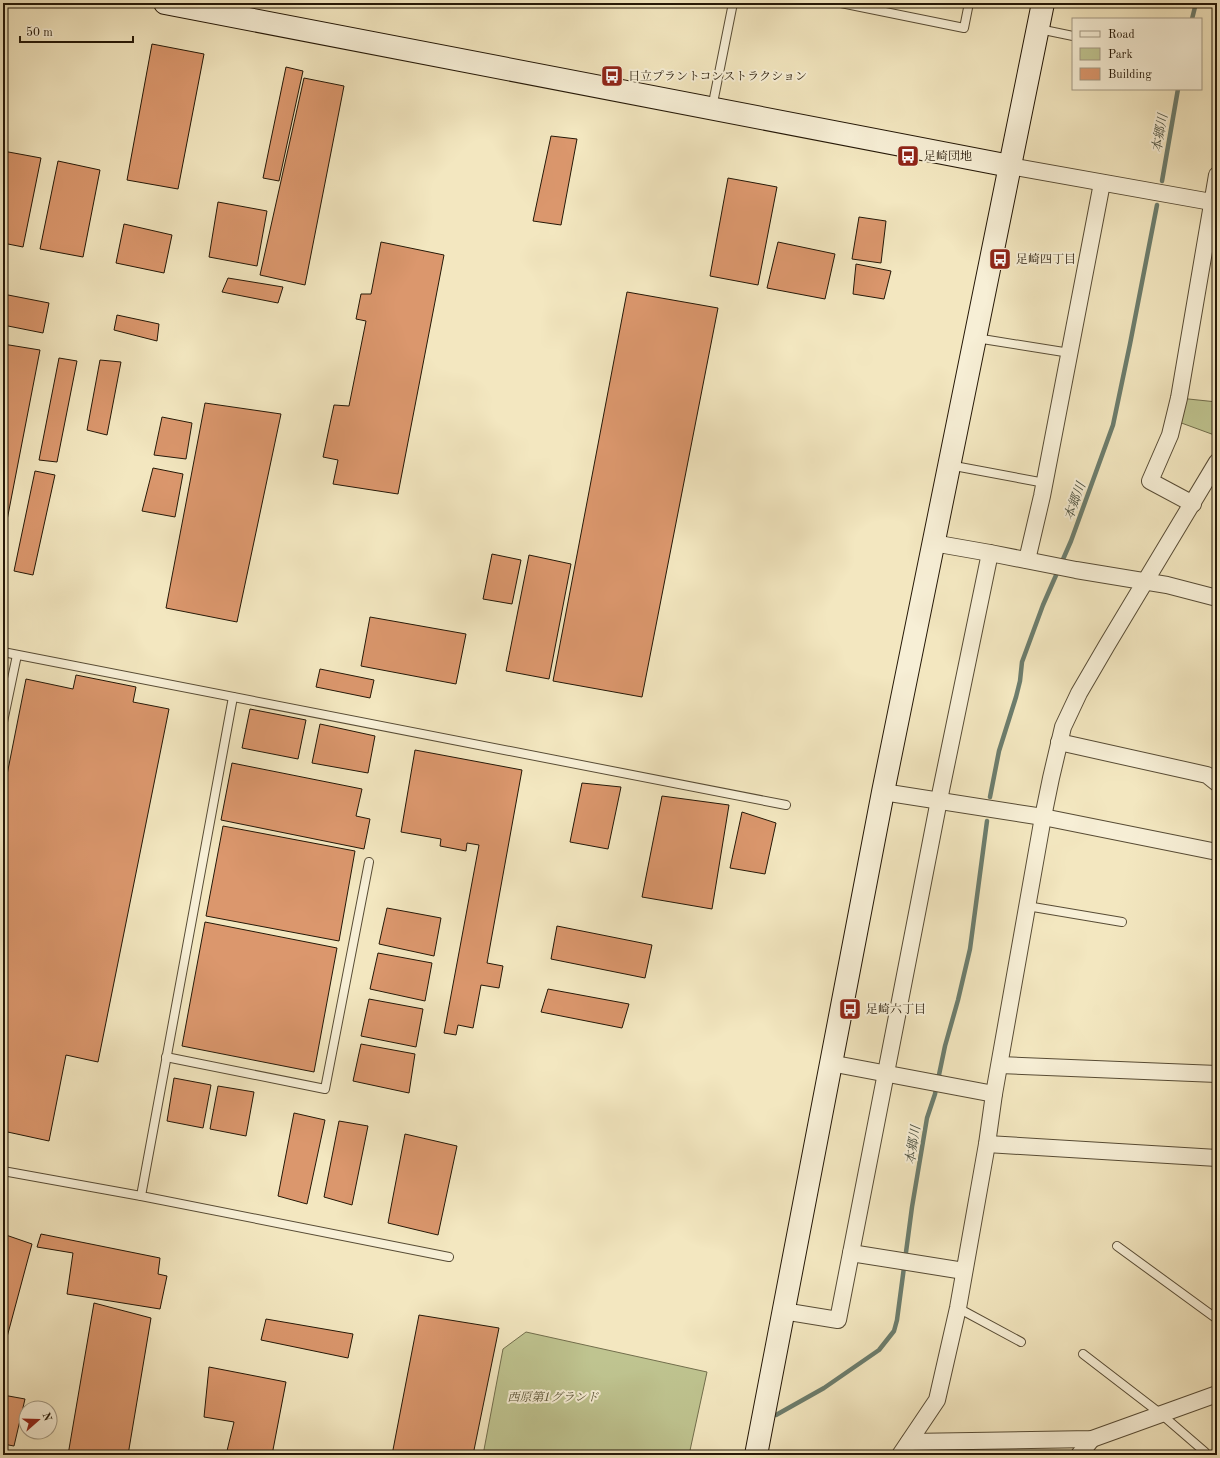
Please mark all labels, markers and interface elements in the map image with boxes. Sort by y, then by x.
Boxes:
scale bar [20,18,133,44]
legend [1072,18,1202,90]
text: 50 m [26,26,53,39]
text: Road [1108,29,1135,41]
text: Park [1108,49,1133,61]
bus stop icon: 日立プラントコンストラクション [599,63,625,89]
place label: 日立プラントコンストラクション [628,69,807,83]
text: Building [1108,69,1152,81]
water label: 本郷川 [1150,111,1171,154]
bus stop icon: 足崎団地 [895,143,921,169]
place label: 足崎団地 [924,149,972,163]
bus stop icon: 足崎四丁目 [987,246,1013,272]
place label: 足崎四丁目 [1016,252,1076,266]
water label: 本郷川 [1062,479,1089,522]
bus stop icon: 足崎六丁目 [837,996,863,1022]
place label: 足崎六丁目 [866,1002,926,1016]
water label: 本郷川 [903,1123,923,1166]
park label: 西原第1グランド [508,1390,599,1404]
north arrow [18,1400,58,1440]
text: N [39,1411,53,1423]

